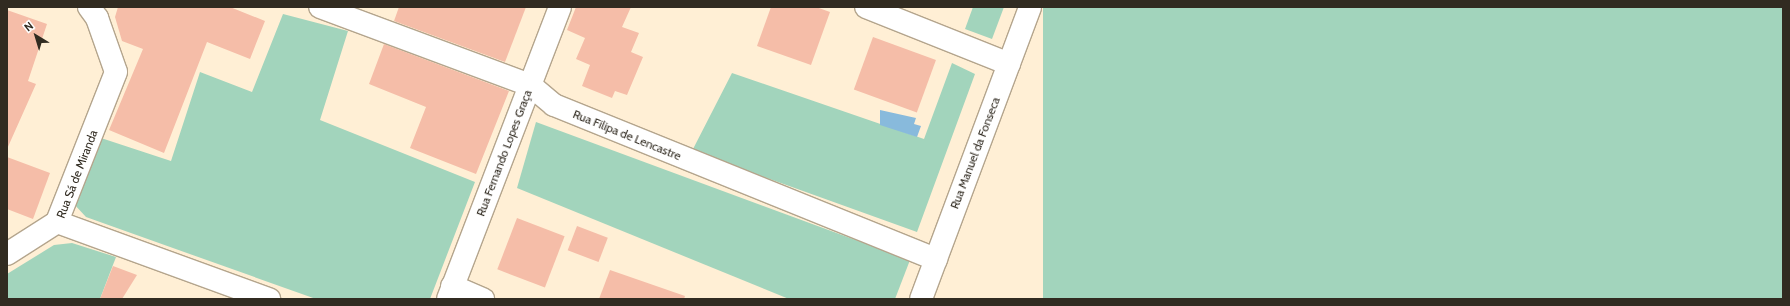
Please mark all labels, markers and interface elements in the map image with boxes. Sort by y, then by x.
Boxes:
north arrow [16,16,56,56]
text: N [21,19,36,34]
street label: Rua Fernando Lopes Graça [473,88,535,218]
street label: Rua Manuel da Fonseca [947,95,1003,211]
street label: Rua Filipa de Lencastre [571,107,683,163]
street label: Rua Sá de Miranda [54,128,100,220]

